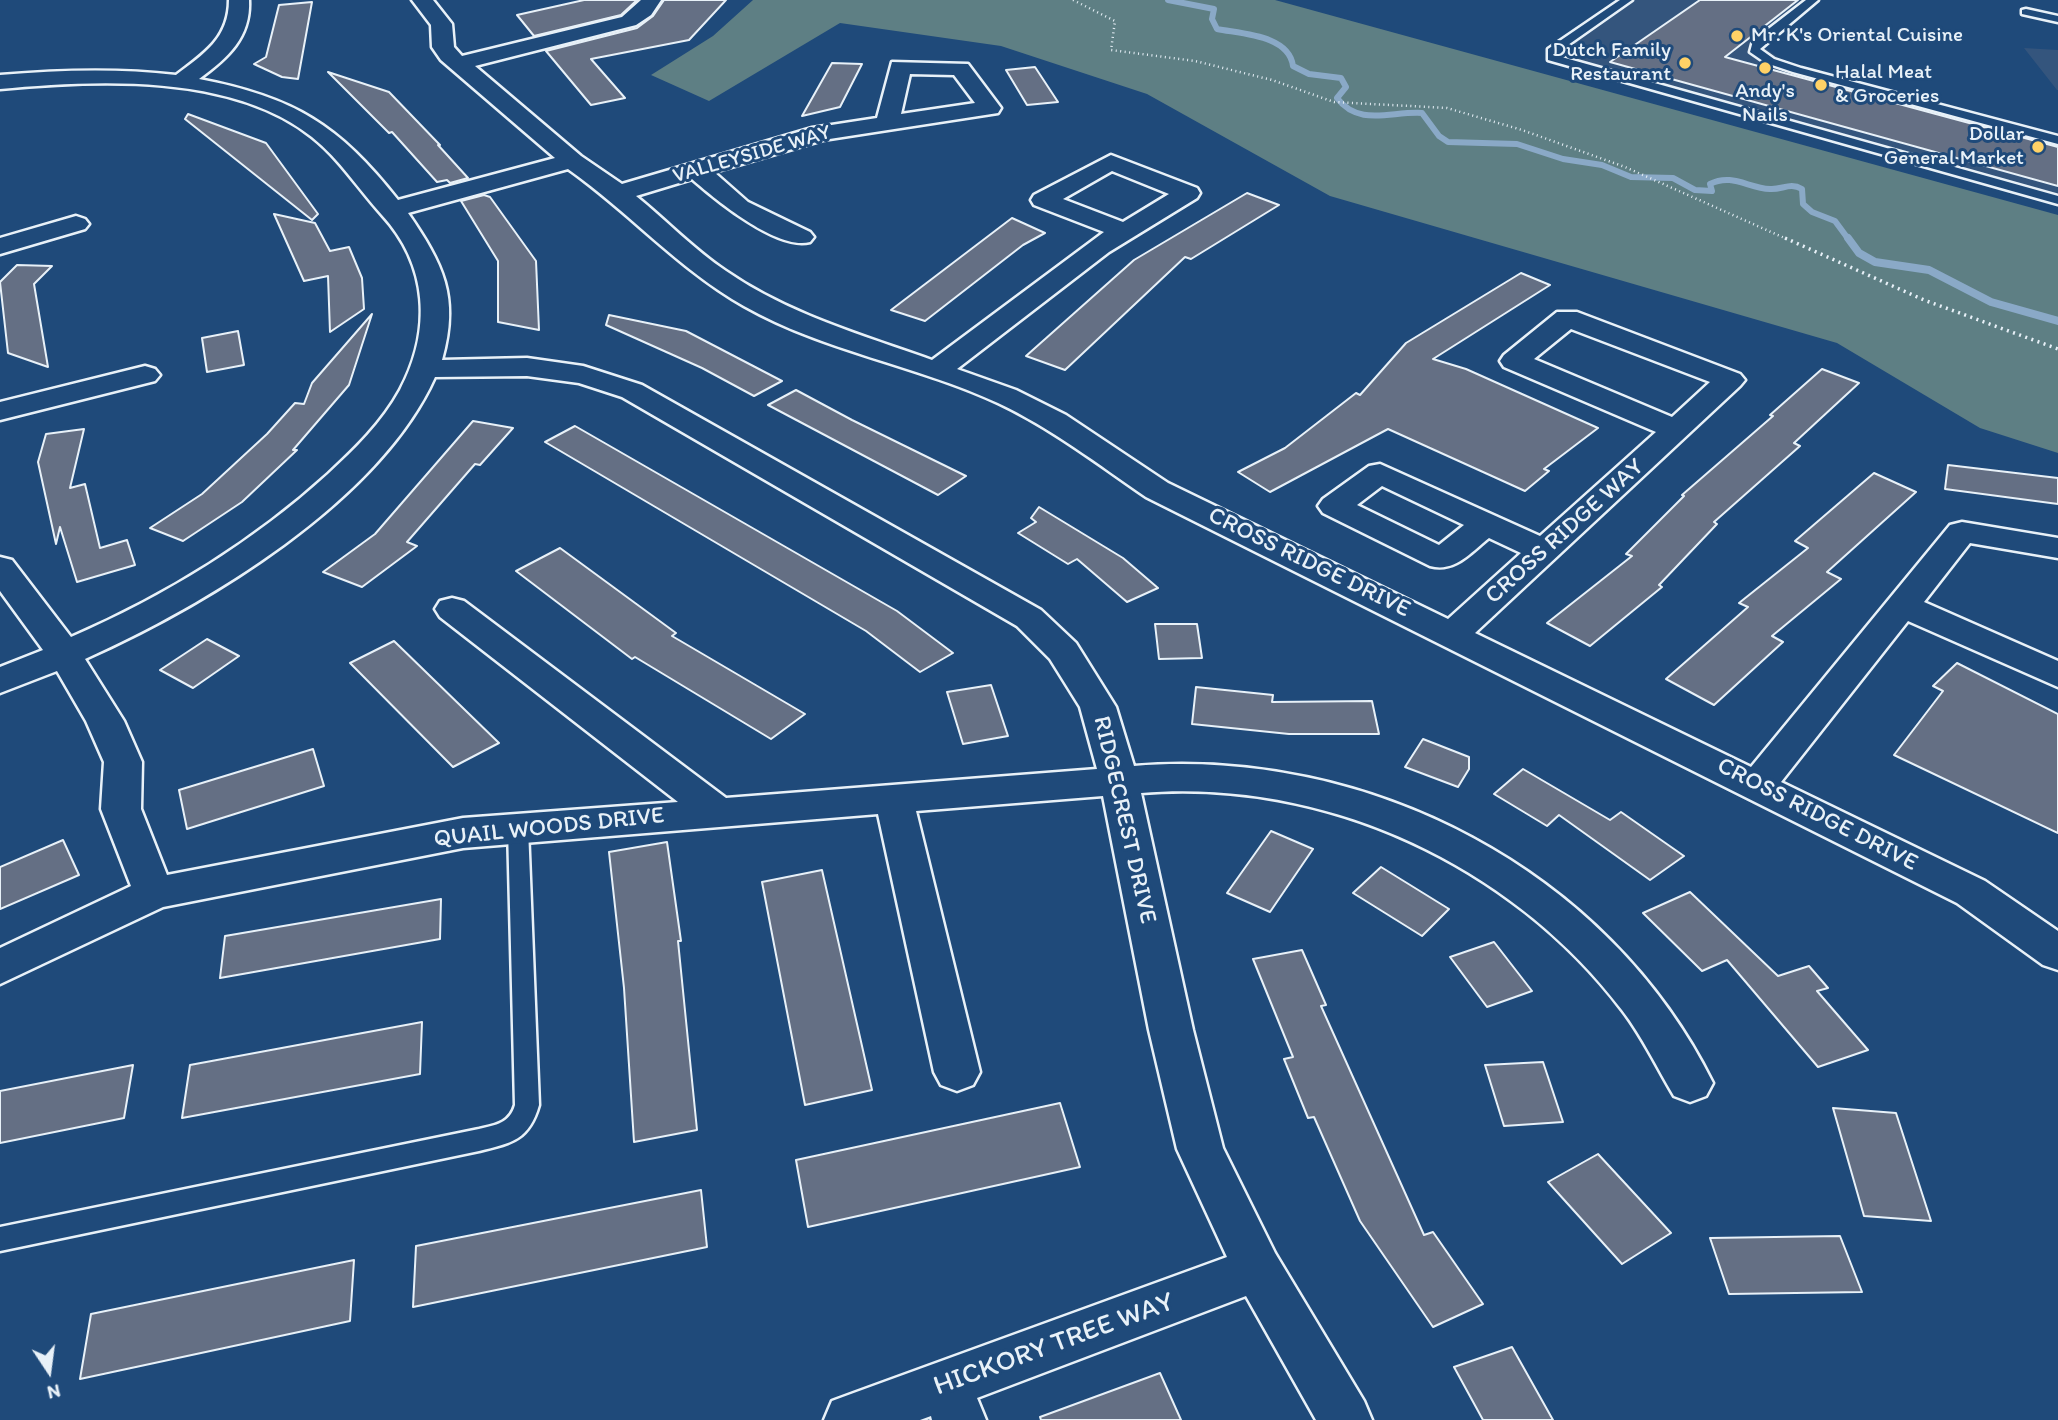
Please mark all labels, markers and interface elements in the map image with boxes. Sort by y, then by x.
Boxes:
place label: Mr. K's Oriental Cuisine [1751,23,1963,49]
marker: Mr. K's Oriental Cuisine [1729,28,1745,44]
place label: Dutch Family Restaurant [1552,38,1671,88]
marker: Dutch Family Restaurant [1677,55,1693,71]
marker: Andy's Nails [1757,60,1773,76]
place label: Halal Meat & Groceries [1835,60,1939,110]
marker: Halal Meat & Groceries [1813,77,1829,93]
place label: Andy's Nails [1735,79,1795,129]
street label: VALLEYSIDE WAY [670,120,834,190]
place label: Dollar General Market [1884,122,2024,172]
marker: Dollar General Market [2030,139,2046,155]
street label: CROSS RIDGE WAY [1480,453,1650,611]
street label: CROSS RIDGE DRIVE [1203,502,1415,624]
street label: RIDGECREST DRIVE [1086,714,1162,926]
street label: CROSS RIDGE DRIVE [1712,752,1922,878]
street label: QUAIL WOODS DRIVE [432,802,666,854]
street label: HICKORY TREE WAY [929,1286,1179,1404]
north arrow [14,1336,84,1406]
text: N [45,1379,63,1405]

